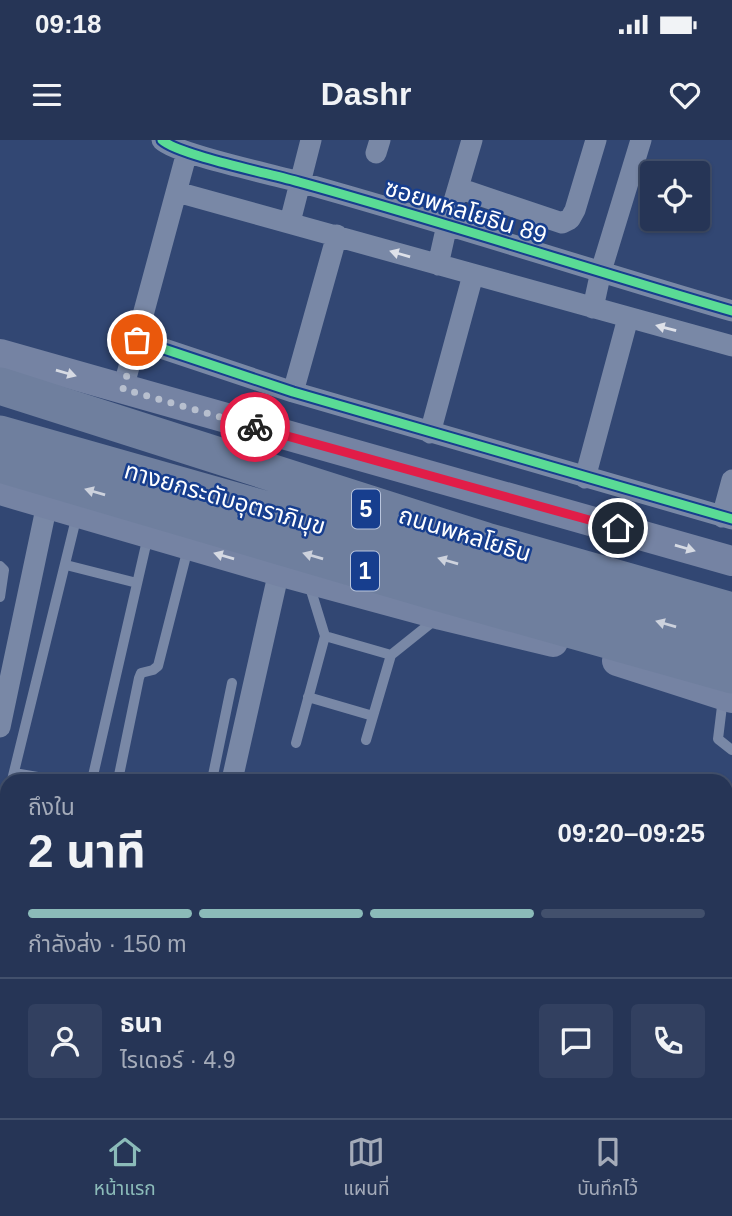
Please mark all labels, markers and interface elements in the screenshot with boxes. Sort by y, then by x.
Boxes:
text: 09:18 [35,9,102,39]
icon: menu [28,76,66,114]
text: Dashr [321,76,411,112]
icon: heart [666,76,704,114]
map controls [640,161,710,231]
button: locate [640,161,710,231]
street label: ซอยพหลโยธิน 89 [382,174,550,248]
one-way arrow [389,248,410,258]
pin [107,310,167,370]
icon: bag [118,321,156,359]
one-way arrow [655,322,677,333]
one-way arrow [55,368,76,378]
courier [220,392,290,462]
icon: bike [236,408,274,446]
street label: ทางยกระดับอุตราภิมุข [121,456,329,542]
one-way arrow [84,486,105,496]
road number: 5 [352,490,380,528]
pin [588,498,648,558]
street label: ถนนพหลโยธิน [396,501,534,567]
icon: home [599,509,637,547]
one-way arrow [675,543,696,553]
one-way arrow [214,550,235,560]
one-way arrow [302,550,323,560]
road number: 1 [351,552,379,590]
one-way arrow [437,556,458,566]
one-way arrow [656,618,677,628]
text: ถึงใน [28,794,75,820]
text: 09:20–09:25 [558,818,705,848]
text: 2 นาที [28,825,146,877]
text: กำลังส่ง · 150 m [28,931,187,957]
button: person [28,1004,102,1078]
button: chat [539,1004,613,1078]
button: phone [631,1004,705,1078]
text: ธนา [120,1008,163,1038]
text: ไรเดอร์ · 4.9 [120,1047,236,1073]
tab: หน้าแรก [94,1133,156,1204]
tab: แผนที่ [343,1133,390,1204]
tab: บันทึกไว้ [577,1133,638,1204]

